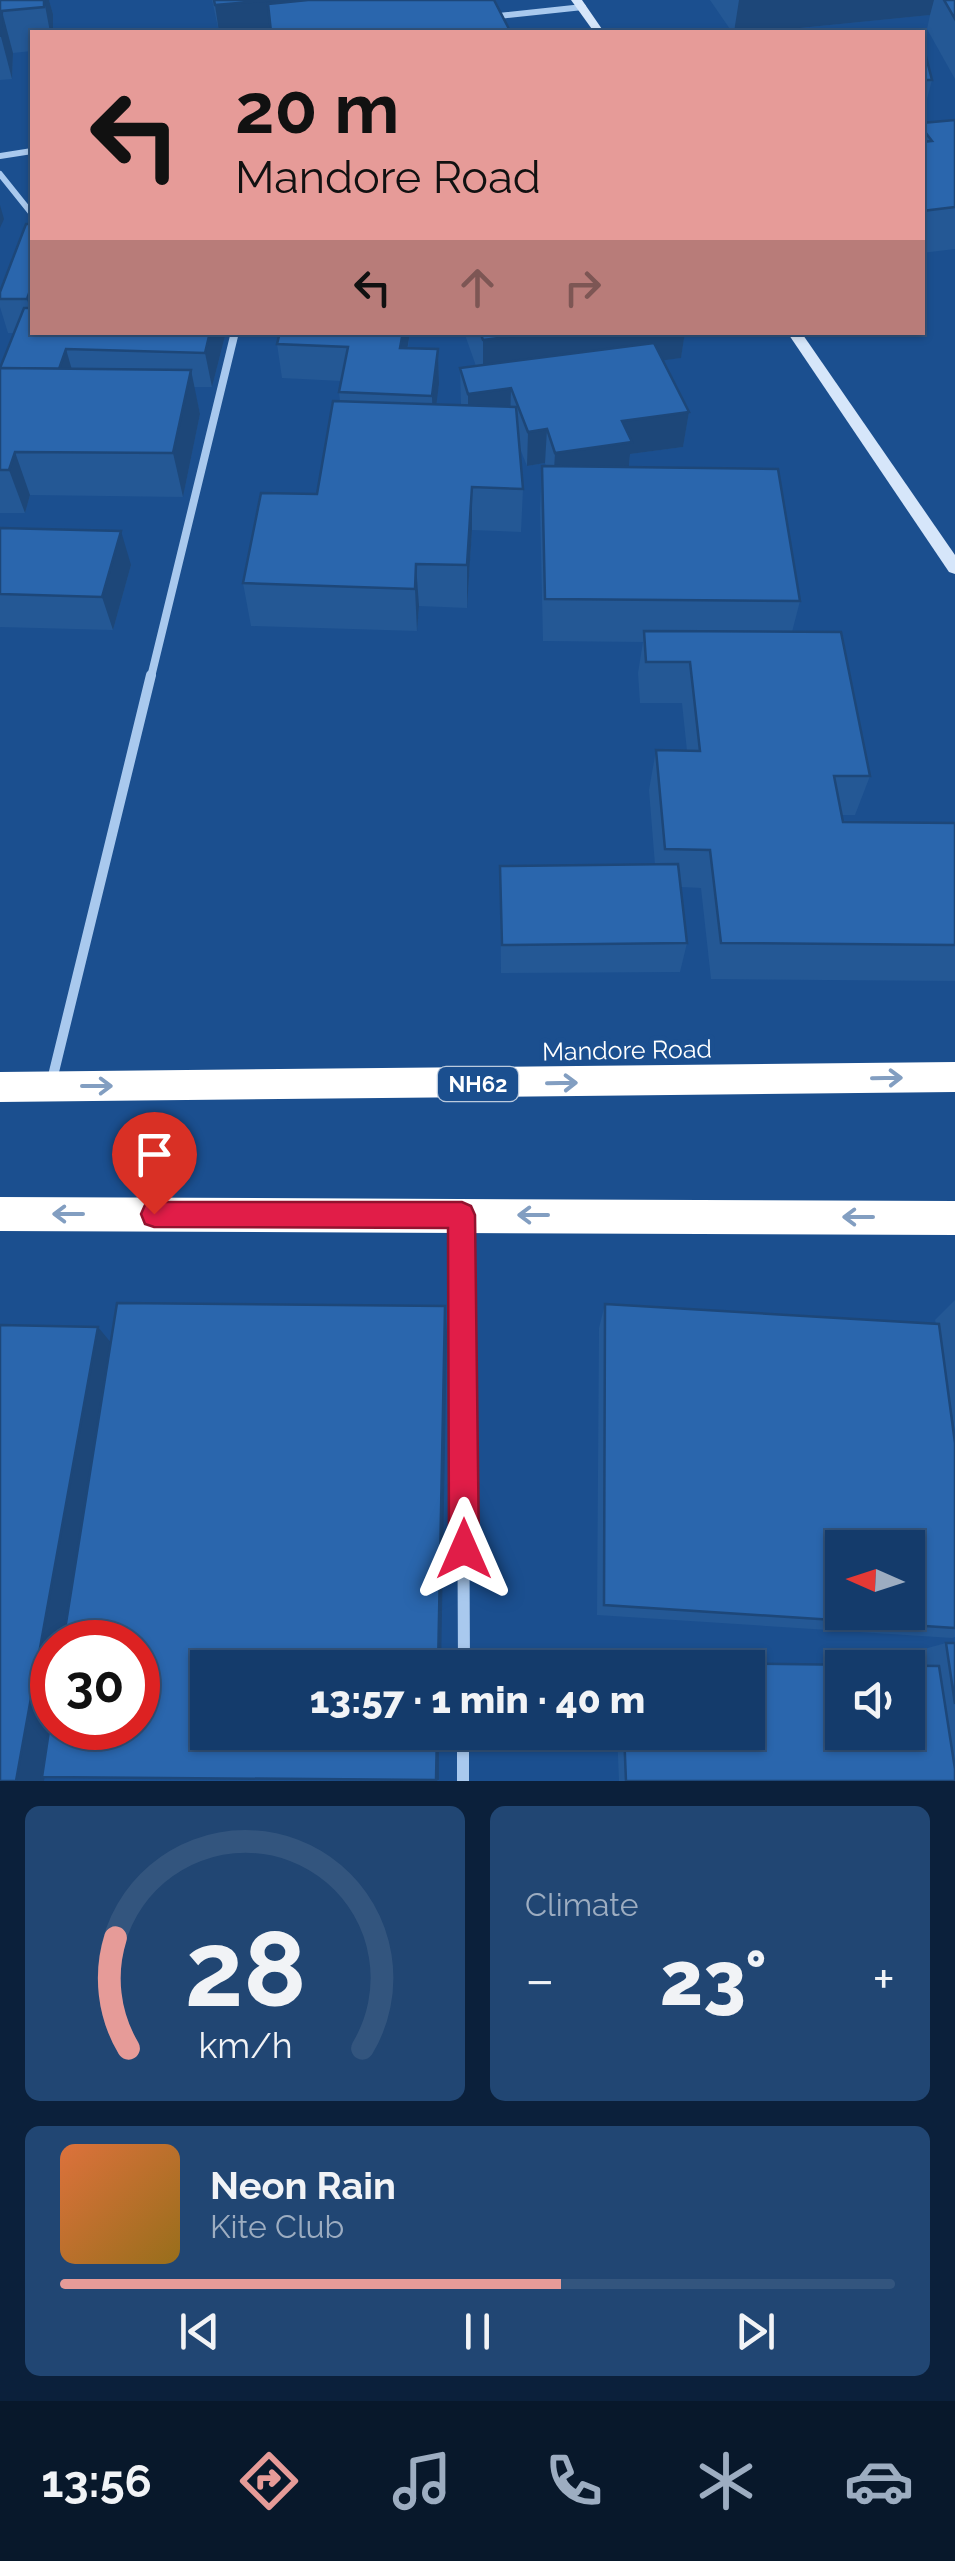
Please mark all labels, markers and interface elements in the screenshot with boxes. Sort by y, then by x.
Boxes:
text: 20 m [235,67,399,149]
icon: left [70,70,200,200]
text: Mandore Road [235,151,541,204]
icon: left [345,260,400,315]
icon: ahead [450,260,505,315]
icon: right [555,260,610,315]
street label: Mandore Road [542,1034,712,1066]
road number: NH62 [438,1067,518,1101]
one-way arrow [871,1069,903,1088]
one-way arrow [546,1074,578,1093]
one-way arrow [80,1076,113,1096]
pin [112,1112,197,1215]
icon: arrive [127,1127,182,1182]
one-way arrow [52,1204,84,1224]
one-way arrow [517,1206,550,1224]
one-way arrow [842,1208,874,1226]
position arrow [412,1497,516,1601]
north arrow [825,1530,925,1630]
map controls [825,1530,925,1750]
speed limit sign: 30 [30,1620,160,1750]
button: sound [825,1650,925,1750]
text: 13:57 · 1 min · 40 m [310,1677,645,1722]
text: Climate [525,1886,639,1923]
text: 28 [184,1908,306,2030]
text: 23° [660,1934,767,2023]
text: − [525,1947,555,2012]
text: + [872,1947,895,2012]
text: km/h [198,2024,292,2066]
text: Neon Rain [210,2163,396,2208]
text: Kite Club [210,2208,344,2245]
icon: previous [172,2304,227,2359]
icon: pause [450,2304,505,2359]
icon: next [728,2304,783,2359]
icon: directions [234,2446,304,2516]
icon: music [387,2446,457,2516]
icon: phone [539,2446,609,2516]
icon: climate [691,2446,761,2516]
icon: car [844,2446,914,2516]
text: 13:56 [41,2455,152,2508]

